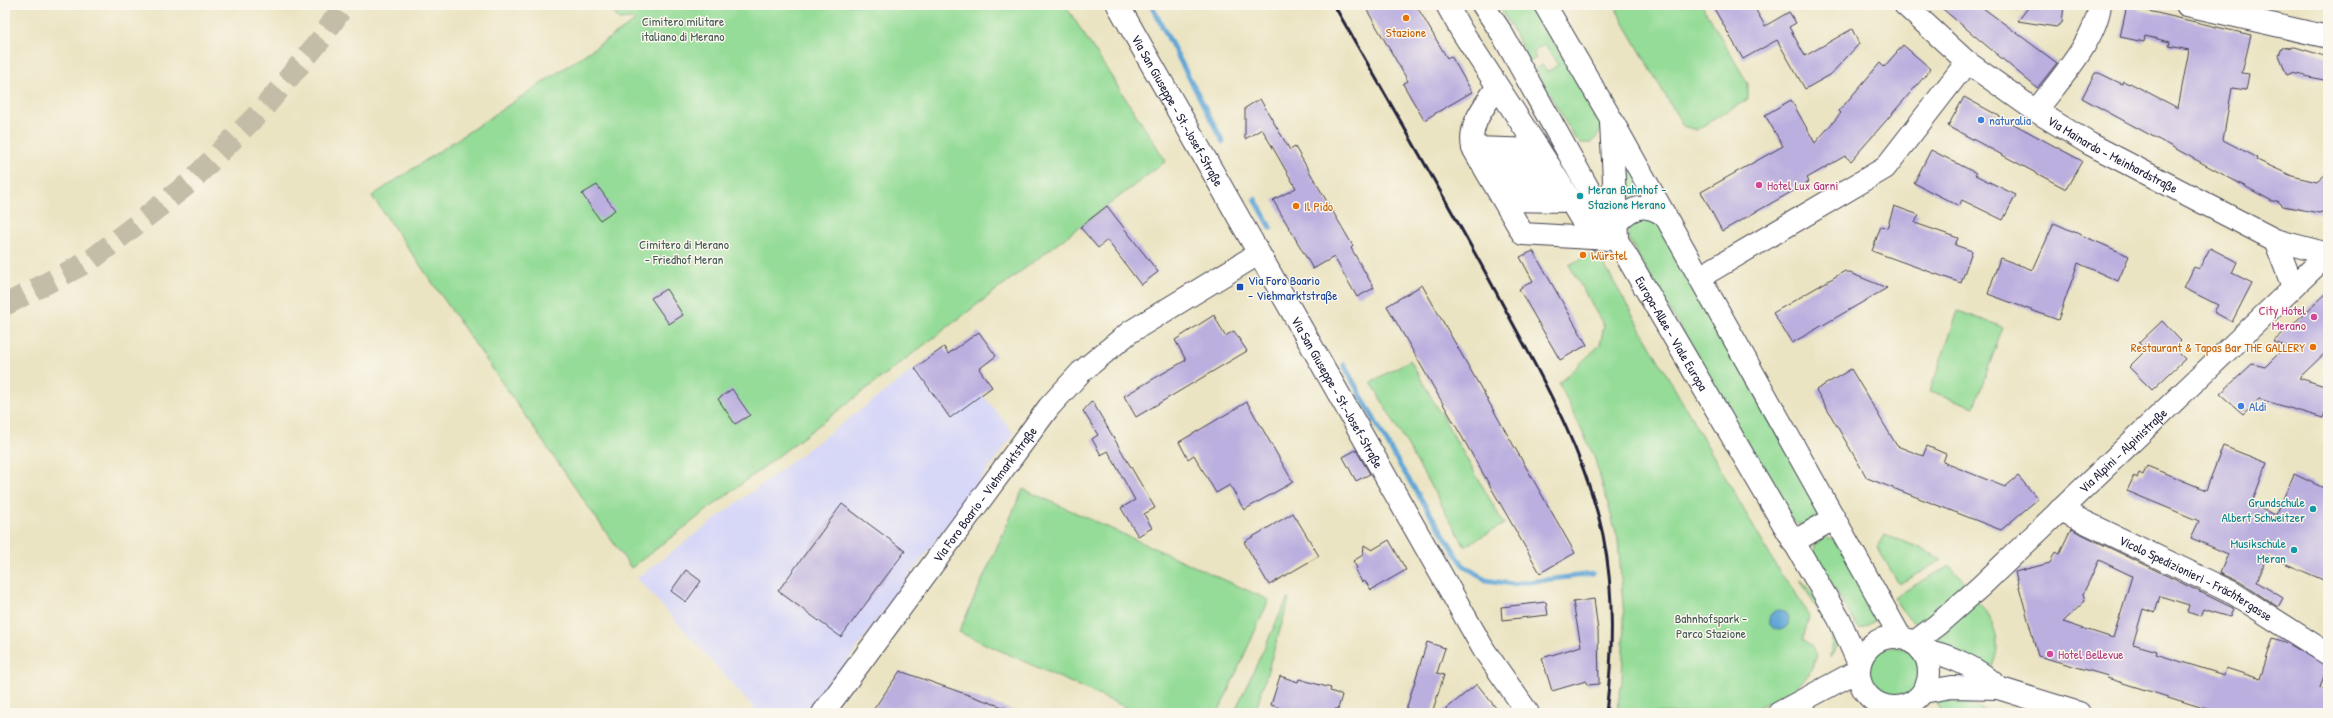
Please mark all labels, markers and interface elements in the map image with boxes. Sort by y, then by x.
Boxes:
park label: Cimitero militare italiano di Merano [641,12,725,45]
marker: Stazione [1401,13,1411,23]
place label: Stazione [1386,23,1426,41]
street label: Via San Giuseppe - St.-Josef-Straße [1127,31,1228,189]
place label: naturalia [1989,111,2031,129]
street label: Via Mainardo - Meinhardstraße [2044,111,2181,197]
marker: naturalia [1976,115,1986,125]
place label: Hotel Lux Garni [1767,176,1838,194]
place label: Meran Bahnhof - Stazione Merano [1588,180,1667,213]
marker: Hotel Lux Garni [1754,180,1764,190]
marker: Meran Bahnhof - Stazione Merano [1575,191,1585,201]
place label: Il Pido [1304,197,1333,215]
marker: Il Pido [1291,201,1301,211]
park label: Cimitero di Merano - Friedhof Meran [639,235,729,268]
place label: Würstel [1591,246,1628,264]
marker: Würstel [1578,250,1588,260]
place label: Via Foro Boario - Viehmarktstraße [1248,271,1338,304]
street label: Europa-Allee - Viale Europa [1631,273,1712,394]
marker: Via Foro Boario - Viehmarktstraße [1235,282,1245,292]
place label: City Hotel Merano [2259,301,2307,334]
marker: City Hotel Merano [2309,312,2319,322]
street label: Via San Giuseppe - St.-Josef-Straße [1287,313,1388,471]
place label: Restaurant & Tapas Bar THE GALLERY [2131,338,2305,356]
marker: Restaurant & Tapas Bar THE GALLERY [2308,342,2318,352]
place label: Aldi [2249,397,2267,415]
marker: Aldi [2236,401,2246,411]
street label: Via Alpini - Alpinistraße [2075,404,2171,497]
street label: Via Foro Boario - Viehmarktstraße [928,423,1041,566]
place label: Grundschule Albert Schweitzer [2221,493,2305,526]
marker: Grundschule Albert Schweitzer [2308,504,2318,514]
street label: Vicolo Spedizionieri - Frächtergasse [2116,531,2276,625]
place label: Musikschule Meran [2230,534,2286,567]
marker: Musikschule Meran [2289,545,2299,555]
park label: Bahnhofspark - Parco Stazione [1675,609,1747,642]
place label: Hotel Bellevue [2058,645,2124,663]
marker: Hotel Bellevue [2045,649,2055,659]

